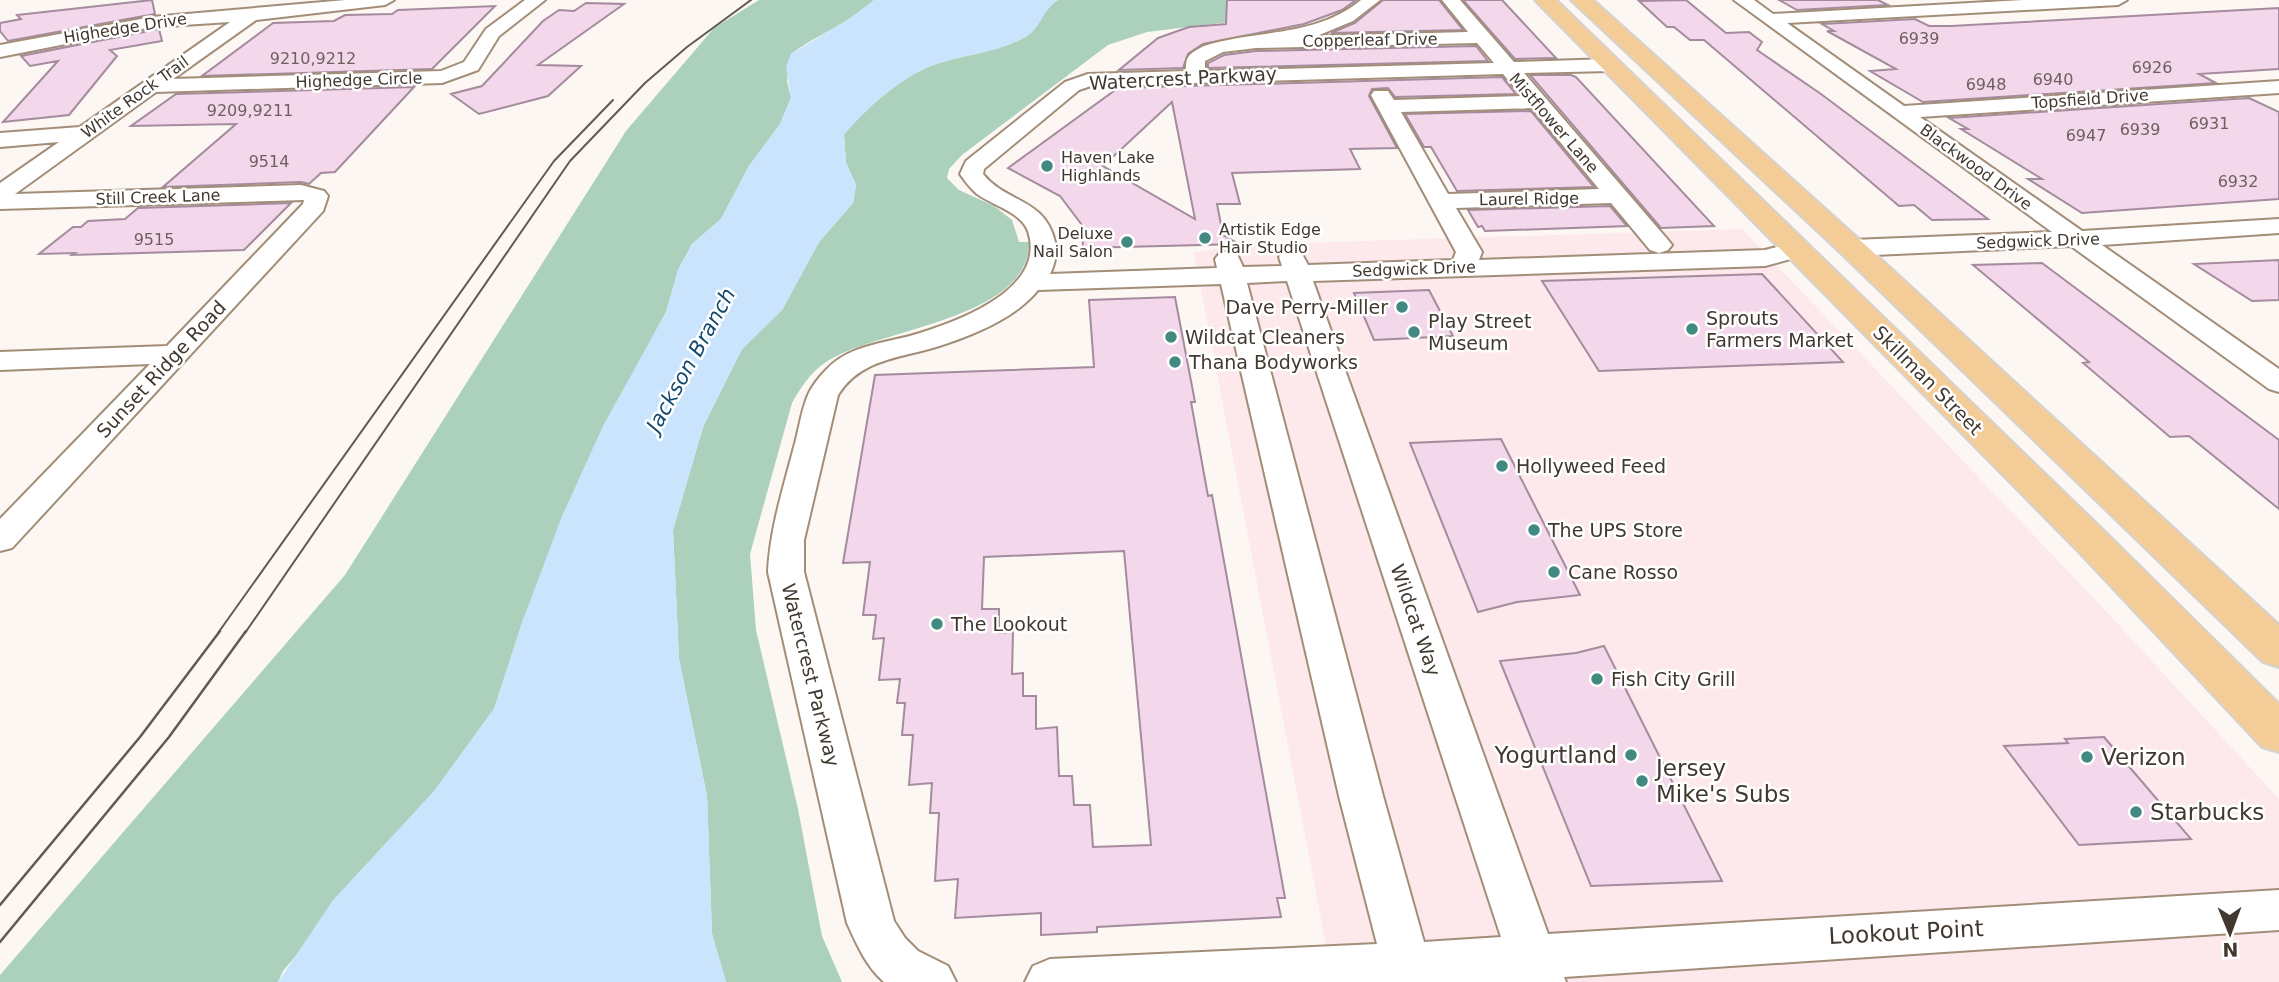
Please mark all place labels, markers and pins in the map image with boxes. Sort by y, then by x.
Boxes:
place label: Haven Lake Highlands [1061,148,1155,185]
marker: Haven Lake Highlands [1039,158,1055,174]
place label: Artistik Edge Hair Studio [1219,220,1321,257]
place label: Deluxe Nail Salon [1033,224,1113,261]
marker: Artistik Edge Hair Studio [1197,230,1213,246]
marker: Deluxe Nail Salon [1119,234,1135,250]
place label: Dave Perry-Miller [1225,296,1388,318]
marker: Dave Perry-Miller [1394,299,1410,315]
place label: Sprouts Farmers Market [1706,307,1854,351]
place label: Play Street Museum [1428,310,1531,354]
marker: Sprouts Farmers Market [1684,321,1700,337]
marker: Play Street Museum [1406,324,1422,340]
place label: Wildcat Cleaners [1185,326,1345,348]
marker: Wildcat Cleaners [1163,329,1179,345]
place label: Thana Bodyworks [1188,351,1358,373]
marker: Thana Bodyworks [1167,354,1183,370]
place label: Hollyweed Feed [1516,455,1666,477]
marker: Hollyweed Feed [1494,458,1510,474]
place label: The UPS Store [1547,519,1683,541]
marker: The UPS Store [1526,522,1542,538]
place label: Cane Rosso [1568,561,1678,583]
marker: Cane Rosso [1546,564,1562,580]
place label: The Lookout [950,613,1067,635]
marker: The Lookout [929,616,945,632]
place label: Fish City Grill [1611,668,1735,690]
marker: Fish City Grill [1589,671,1605,687]
place label: Yogurtland [1494,742,1617,768]
place label: Verizon [2101,744,2186,770]
marker: Yogurtland [1623,747,1639,763]
marker: Verizon [2079,749,2095,765]
place label: Jersey Mike's Subs [1654,755,1790,807]
marker: Jersey Mike's Subs [1634,773,1650,789]
place label: Starbucks [2150,799,2264,825]
marker: Starbucks [2128,804,2144,820]

